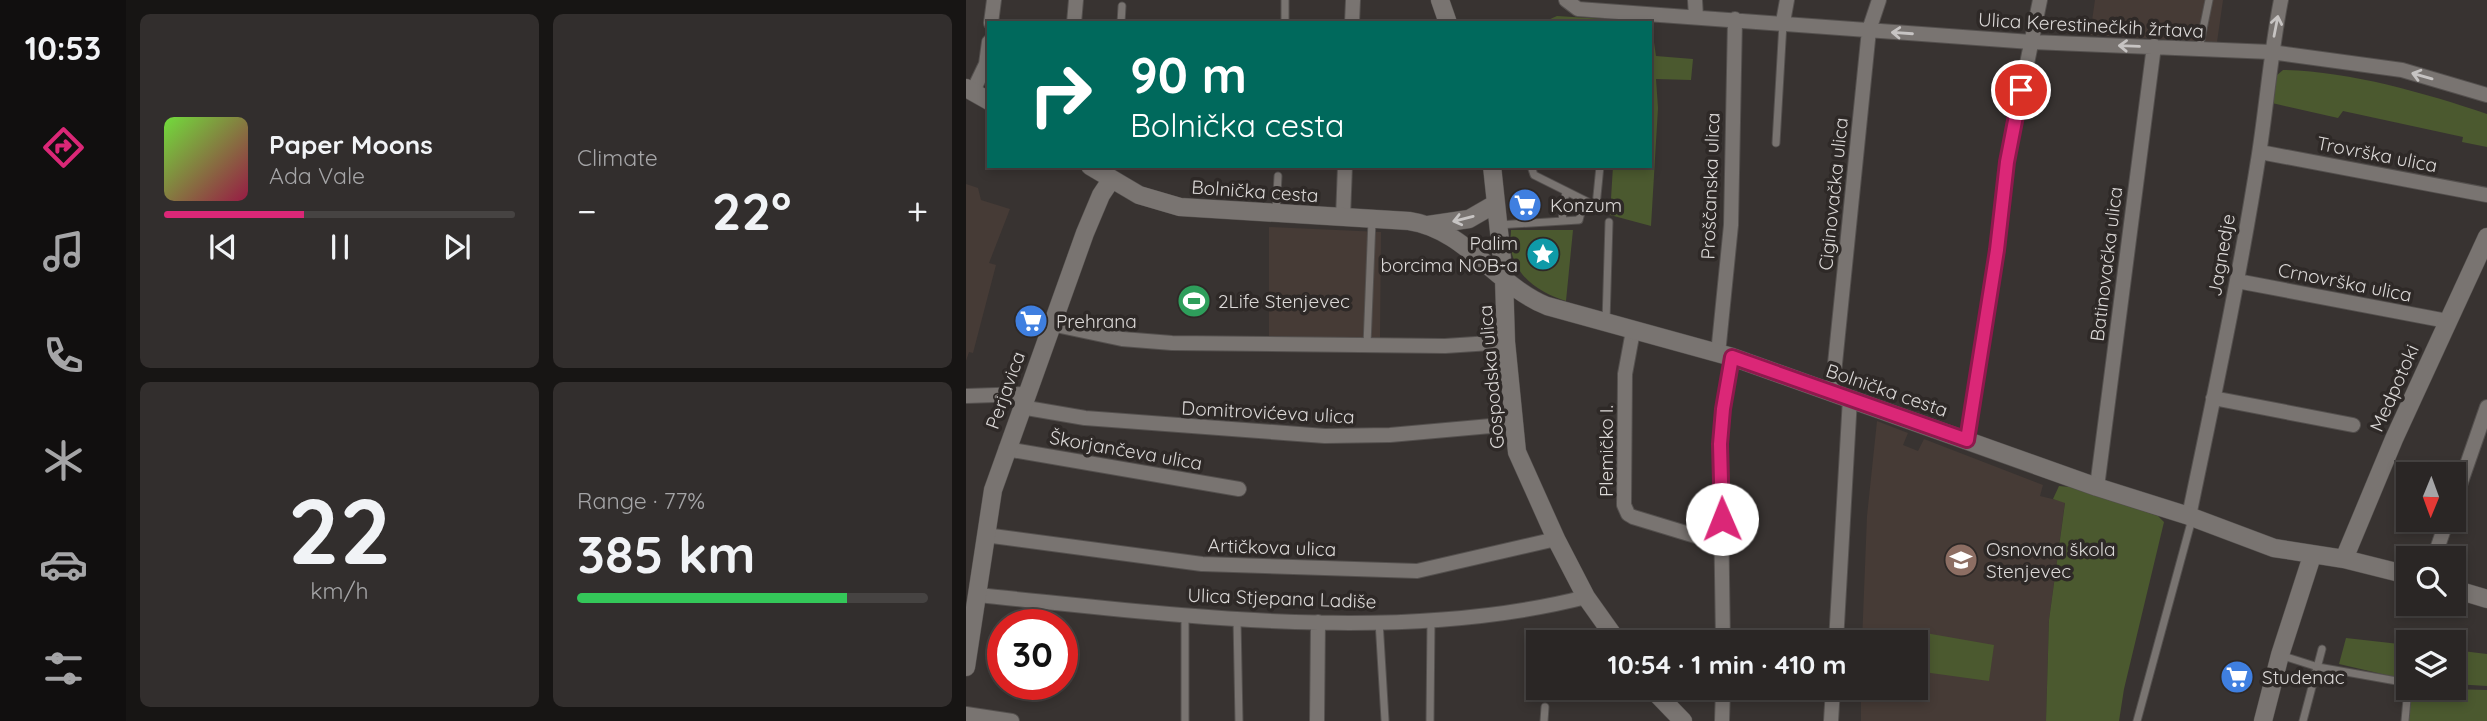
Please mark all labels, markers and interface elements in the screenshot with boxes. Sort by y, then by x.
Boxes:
street label: Ulica Kerestinečkih žrtava [1977,7,2205,43]
one-way arrow [2270,15,2283,38]
one-way arrow [1892,26,1914,39]
text: 10:53 [25,28,101,68]
one-way arrow [2118,39,2141,52]
text: 90 m [1130,44,1247,105]
icon: right [1015,49,1106,140]
pin [1991,60,2051,120]
one-way arrow [2411,68,2433,81]
icon: arrive [2002,71,2040,109]
text: Bolnička cesta [1130,105,1344,145]
street label: Proščanska ulica [1695,112,1725,260]
street label: Ciginovačka ulica [1813,116,1853,272]
icon: directions [39,123,88,172]
text: Paper Moons [269,128,433,161]
street label: Trovrška ulica [2315,131,2439,177]
text: Climate [577,143,658,172]
text: Ada Vale [269,161,365,190]
street label: Bolnička cesta [1191,175,1319,207]
text: 22° [712,178,791,243]
street label: Batinovačka ulica [2085,185,2127,343]
supermarket icon: Konzum [1506,186,1544,224]
text: − [577,187,597,235]
text: + [907,187,928,235]
place label: Konzum [1550,193,1622,217]
street label: Jagnedje [2202,212,2240,298]
one-way arrow [1453,213,1475,226]
icon: music [39,227,88,276]
icon: previous [204,228,242,266]
icon: pause [321,228,359,266]
icon: next [438,228,476,266]
place label: Palim borcima NOB-a [1380,231,1518,277]
place icon: Palim borcima NOB-a [1524,235,1562,273]
street label: Crnovrška ulica [2276,257,2414,307]
sports icon: 2Life Stenjevec [1175,282,1213,320]
place label: 2Life Stenjevec [1218,289,1350,313]
supermarket icon: Prehrana [1012,302,1050,340]
street label: Gospodska ulica [1473,304,1509,450]
place label: Prehrana [1056,309,1137,333]
icon: phone [39,331,88,380]
street label: Medpotoki [2364,341,2424,435]
street label: Perjavica [980,348,1030,432]
street label: Bolnička cesta [1823,358,1951,422]
street label: Domitrovićeva ulica [1181,395,1355,429]
street label: Plemičko I. [1594,405,1618,497]
street label: Škorjančeva ulica [1048,425,1204,475]
icon: climate [39,436,88,485]
north arrow [2396,462,2466,532]
map controls [2396,462,2466,700]
text: 22 [288,473,391,587]
position arrow [1685,482,1759,556]
text: Range · 77% [577,486,705,515]
text: 385 km [577,521,755,586]
street label: Artičkova ulica [1207,533,1337,561]
place label: Osnovna škola Stenjevec [1986,537,2116,583]
icon: car [39,540,88,589]
school or university icon: Osnovna škola Stenjevec [1942,541,1980,579]
button: search [2396,546,2466,616]
text: km/h [310,576,369,605]
street label: Ulica Stjepana Ladiše [1187,583,1377,613]
speed limit sign: 30 [987,609,1078,700]
button: layers [2396,630,2466,700]
icon: filters [39,644,88,693]
text: 10:54 · 1 min · 410 m [1608,648,1846,681]
supermarket icon: Studenac [2218,658,2256,696]
place label: Studenac [2262,665,2345,689]

